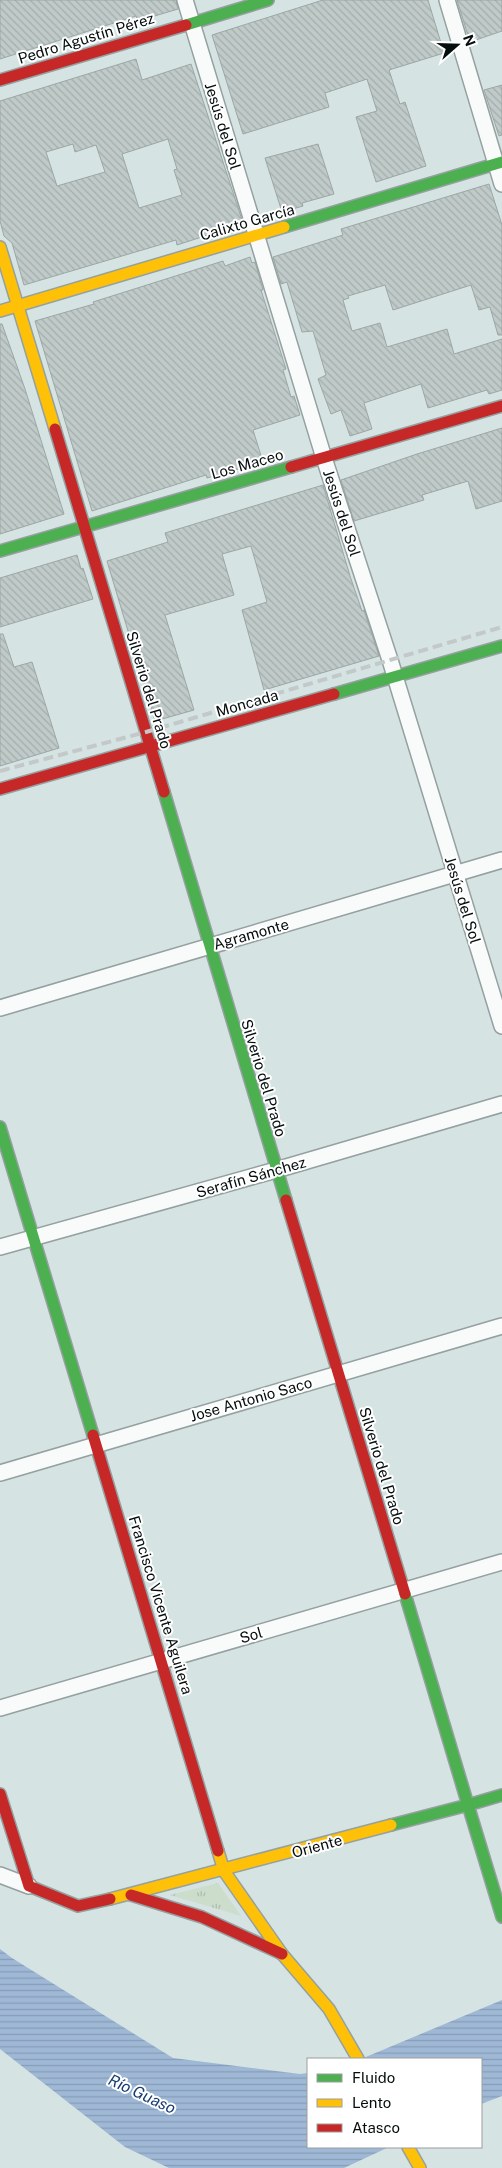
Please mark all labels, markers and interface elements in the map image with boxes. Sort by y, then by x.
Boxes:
street label: Pedro Agustín Pérez [16,9,156,67]
north arrow [432,20,482,70]
text: N [460,33,479,48]
street label: Jesús del Sol [202,80,244,172]
street label: Calixto García [198,200,296,244]
street label: Los Maceo [209,446,285,482]
street label: Jesús del Sol [320,467,364,559]
street label: Silverio del Prado [123,629,175,751]
street label: Moncada [214,686,280,720]
street label: Jesús del Sol [442,854,484,946]
street label: Agramonte [211,915,291,953]
street label: Silverio del Prado [238,1017,290,1139]
street label: Serafín Sánchez [194,1153,308,1201]
street label: Jose Antonio Saco [188,1373,314,1425]
street label: Silverio del Prado [356,1405,408,1527]
street label: Francisco Vicente Aguilera [126,1514,196,1696]
street label: Sol [238,1624,264,1646]
street label: Oriente [290,1831,344,1861]
legend [307,2058,482,2148]
text: Fluido [352,2069,395,2086]
water label: Río Guaso [105,2070,179,2118]
text: Lento [352,2094,391,2111]
text: Atasco [352,2119,400,2136]

